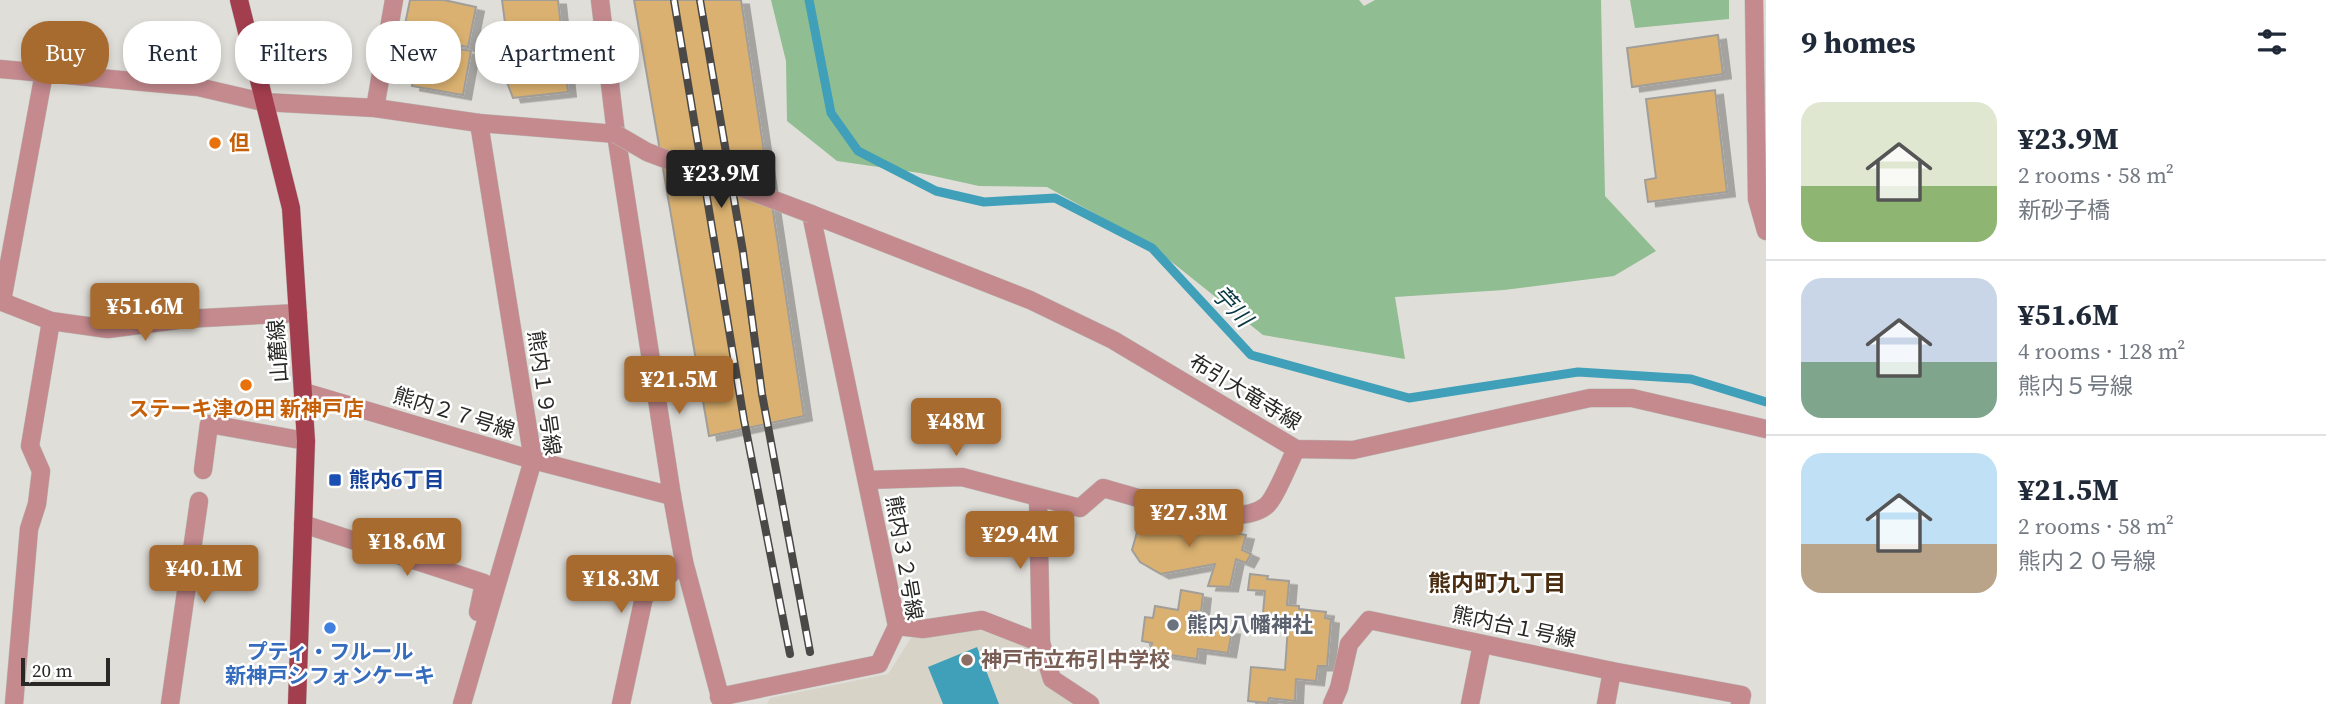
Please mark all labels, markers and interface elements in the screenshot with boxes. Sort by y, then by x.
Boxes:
chip: Buy [21,21,109,84]
chip: Rent [123,21,221,84]
chip: Filters [235,21,352,84]
chip: New [366,21,461,84]
chip: Apartment [475,21,639,84]
text: 9 homes [1801,22,1916,63]
icon: filters [2253,23,2291,61]
text: ¥23.9M [2018,118,2119,159]
place label: 但 [229,128,250,157]
icon: home [1857,130,1941,214]
marker: 但 [207,135,223,151]
pin: ¥23.9M [664,150,778,210]
text: ¥23.9M [682,157,760,189]
text: 2 rooms · 58 m² [2018,159,2174,191]
text: 新砂子橋 [2018,194,2110,226]
water label: 苧川 [1205,278,1261,336]
pin: ¥51.6M [88,284,202,343]
text: ¥51.6M [106,290,184,322]
text: ¥51.6M [2018,294,2119,335]
icon: home [1857,306,1941,390]
street label: 山麓線 [261,319,294,383]
street label: 熊内１９号線 [521,329,568,457]
text: 4 rooms · 128 m² [2018,335,2185,367]
street label: 布引大竜寺線 [1184,347,1307,436]
pin: ¥21.5M [622,356,736,416]
text: ¥21.5M [640,363,718,395]
text: 熊内５号線 [2018,370,2133,402]
marker: ステーキ津の田 新神戸店 [238,377,254,393]
street label: 熊内２７号線 [390,380,519,445]
place label: ステーキ津の田 新神戸店 [128,394,364,423]
pin: ¥48M [915,398,997,458]
text: ¥48M [927,405,985,437]
place label: 熊内6丁目 [349,465,444,494]
text: ¥21.5M [2018,469,2119,510]
marker: 熊内6丁目 [327,472,343,488]
icon: home [1857,481,1941,565]
pin: ¥27.3M [1132,490,1246,549]
street label: 熊内３２号線 [879,493,930,622]
text: ¥27.3M [1150,496,1228,528]
text: 2 rooms · 58 m² [2018,510,2174,542]
pin: ¥29.4M [963,512,1077,571]
pin: ¥18.6M [350,518,464,578]
text: ¥29.4M [981,518,1059,550]
text: ¥18.6M [368,525,446,557]
text: 熊内２０号線 [2018,545,2156,577]
pin: ¥40.1M [147,546,261,605]
text: ¥40.1M [165,552,243,584]
pin: ¥18.3M [564,556,678,615]
text: ¥18.3M [582,562,660,594]
district label: 熊内町九丁目 [1428,567,1566,599]
street label: 熊内台１号線 [1449,599,1579,654]
place label: 熊内八幡神社 [1187,610,1313,639]
marker: 熊内八幡神社 [1165,617,1181,633]
marker: プティ・フルール 新神戸シフォンケーキ [322,620,338,636]
place label: プティ・フルール 新神戸シフォンケーキ [225,637,435,690]
place label: 神戸市立布引中学校 [981,645,1170,674]
marker: 神戸市立布引中学校 [959,652,975,668]
scale bar [21,655,110,687]
text: 20 m [32,657,73,683]

